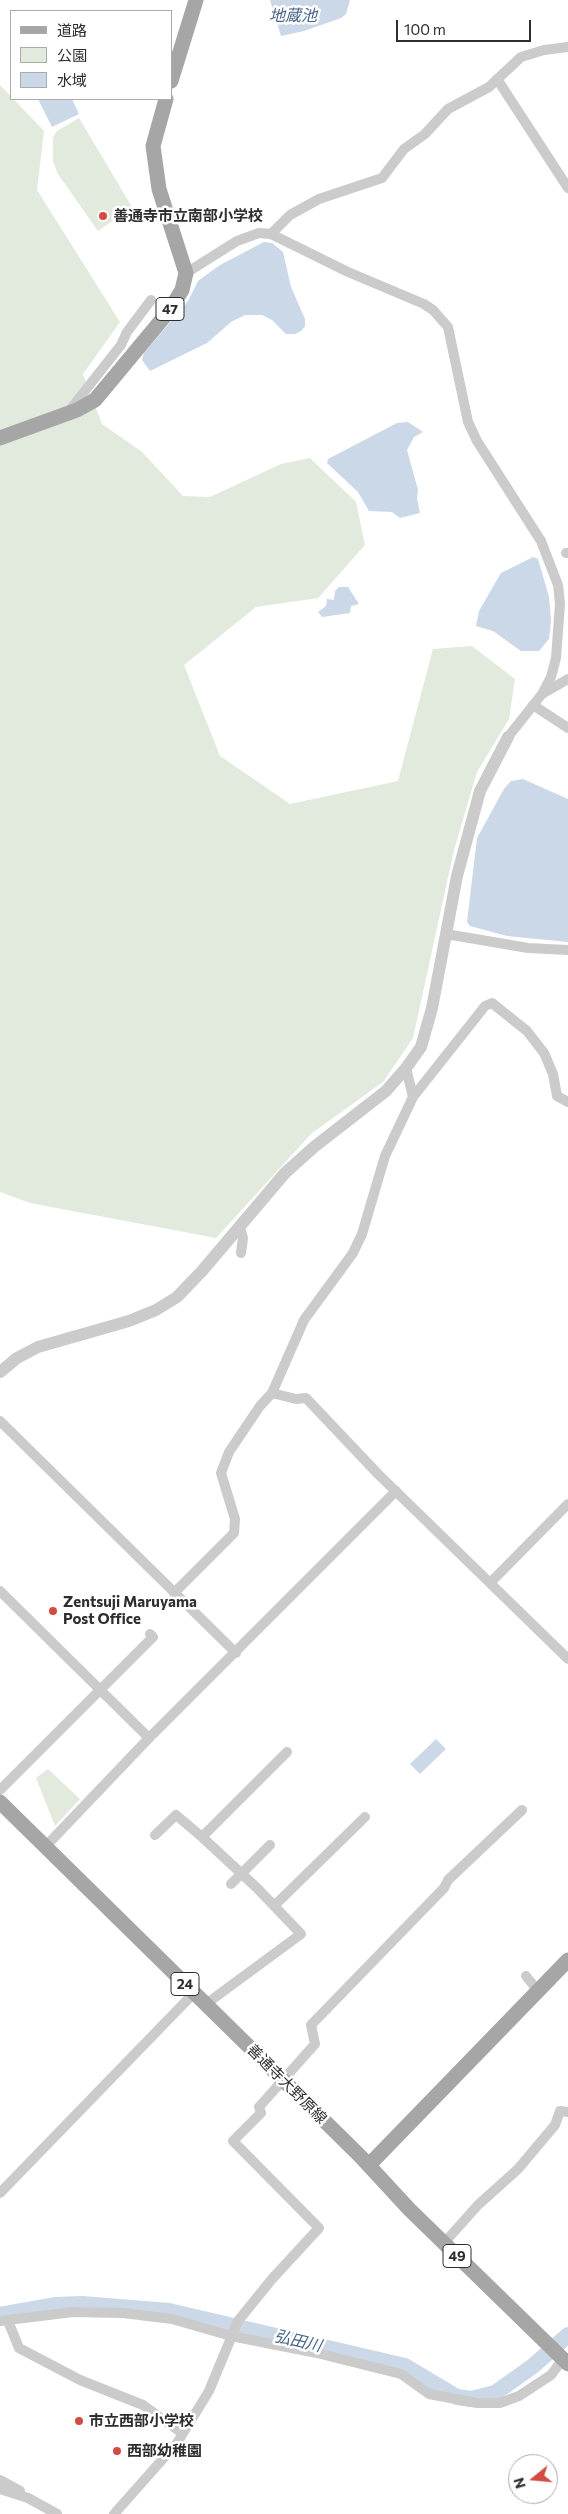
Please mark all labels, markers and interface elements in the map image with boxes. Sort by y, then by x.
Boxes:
water label: 地蔵池 [269,6,317,26]
legend [10,10,172,100]
scale bar [398,10,533,42]
text: 100 m [404,20,446,38]
text: 道路 [57,21,87,39]
text: 公園 [57,46,87,64]
text: 水域 [57,71,87,89]
place label: 善通寺市立南部小学校 [113,207,263,225]
marker: 善通寺市立南部小学校 [97,210,109,222]
road number: 47 [156,298,184,320]
place label: Zentsuji Maruyama Post Office [63,1593,197,1628]
marker: Zentsuji Maruyama Post Office [47,1605,59,1617]
road number: 24 [171,1972,199,1996]
street label: 善通寺大野原線 [244,2041,330,2127]
road number: 49 [443,2244,471,2268]
water label: 弘田川 [272,2326,324,2356]
place label: 市立西部小学校 [89,2412,194,2430]
marker: 市立西部小学校 [73,2415,85,2427]
place label: 西部幼稚園 [127,2442,202,2460]
marker: 西部幼稚園 [111,2445,123,2457]
north arrow [508,2454,558,2504]
text: N [509,2476,529,2491]

